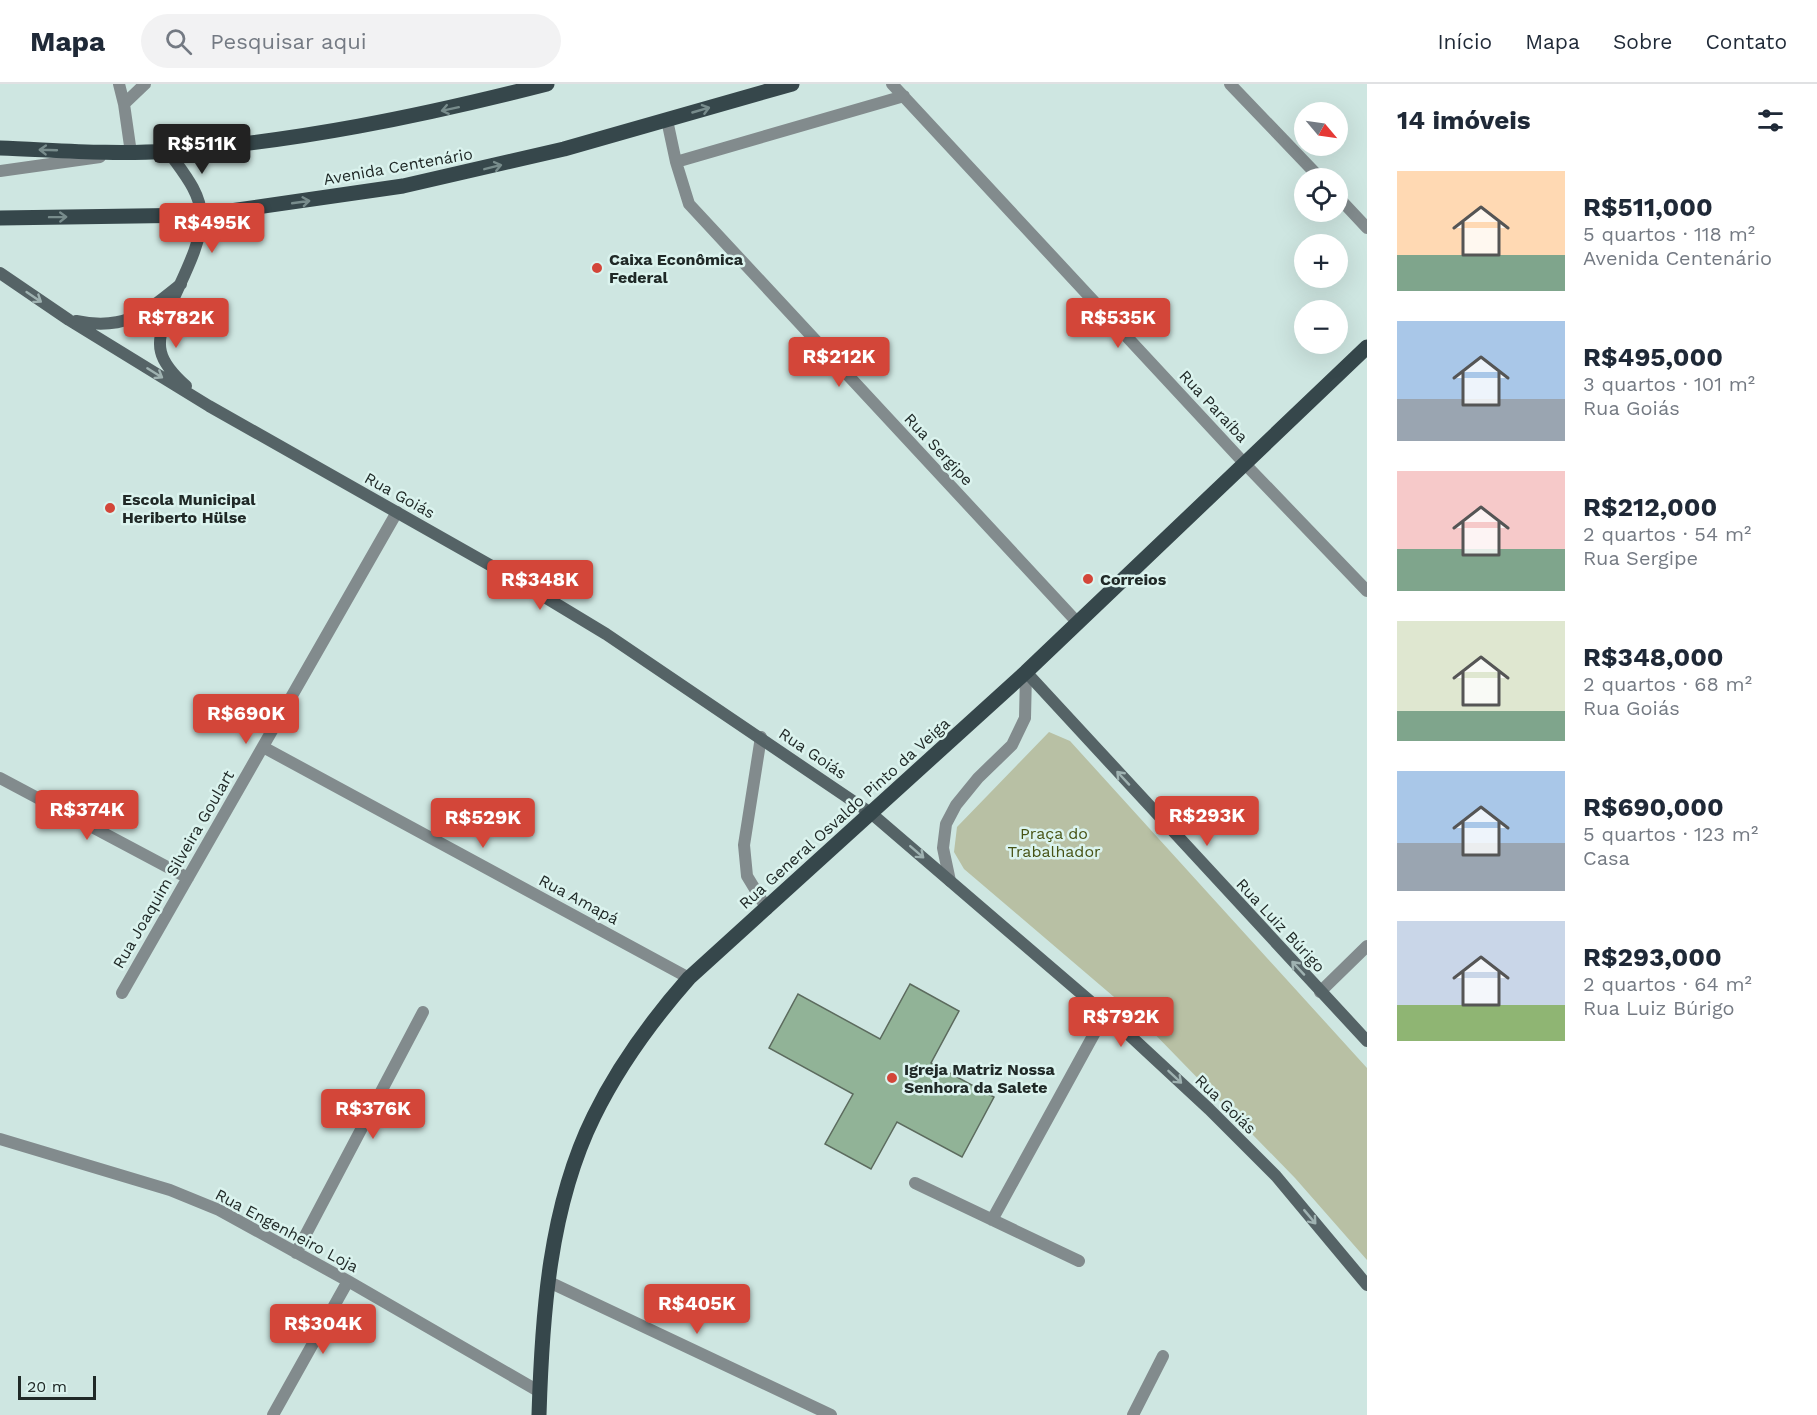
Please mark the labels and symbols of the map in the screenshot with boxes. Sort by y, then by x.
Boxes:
north arrow [1294,102,1348,156]
one-way arrow [440,103,459,115]
one-way arrow [691,104,710,115]
pin: R$511K [153,124,251,175]
one-way arrow [39,144,59,155]
street label: Avenida Centenário [322,144,474,189]
one-way arrow [483,160,502,172]
one-way arrow [291,196,311,207]
pin: R$495K [163,203,261,254]
one-way arrow [48,212,68,223]
place label: Caixa Econômica Federal [609,250,744,287]
marker: Caixa Econômica Federal [590,261,604,275]
one-way arrow [26,291,42,303]
pin: R$782K [127,298,225,349]
pin: R$535K [1069,298,1167,349]
pin: R$212K [790,337,888,388]
street label: Rua Paraíba [1175,366,1252,446]
one-way arrow [146,367,163,379]
street label: Rua Sergipe [900,409,977,490]
street label: Rua Goiás [361,468,438,523]
place label: Escola Municipal Heriberto Hülse [122,490,256,527]
marker: Escola Municipal Heriberto Hülse [103,501,117,515]
pin: R$348K [491,560,589,611]
place label: Correios [1100,570,1167,589]
marker: Correios [1081,572,1095,586]
pin: R$690K [197,694,295,745]
street label: Rua General Osvaldo Pinto da Veiga [735,714,954,913]
street label: Rua Goiás [775,724,850,783]
street label: Rua Joaquim Silveira Goulart [109,767,238,972]
one-way arrow [1116,771,1130,786]
pin: R$374K [38,790,136,841]
pin: R$293K [1158,796,1256,847]
pin: R$529K [434,798,532,849]
park label: Praça do Trabalhador [1007,824,1101,861]
one-way arrow [909,845,924,859]
street label: Rua Amapá [536,870,622,928]
street label: Rua Luiz Búrigo [1232,875,1329,976]
one-way arrow [1291,961,1305,976]
pin: R$792K [1072,997,1170,1048]
place label: Igreja Matriz Nossa Senhora da Salete [904,1060,1056,1097]
one-way arrow [1167,1070,1182,1084]
marker: Igreja Matriz Nossa Senhora da Salete [885,1071,899,1085]
street label: Rua Goiás [1191,1071,1260,1138]
pin: R$376K [324,1089,422,1140]
street label: Rua Engenheiro Loja [212,1185,362,1276]
one-way arrow [1303,1209,1317,1224]
pin: R$405K [648,1284,746,1335]
pin: R$304K [274,1304,372,1355]
scale bar [18,1373,96,1400]

